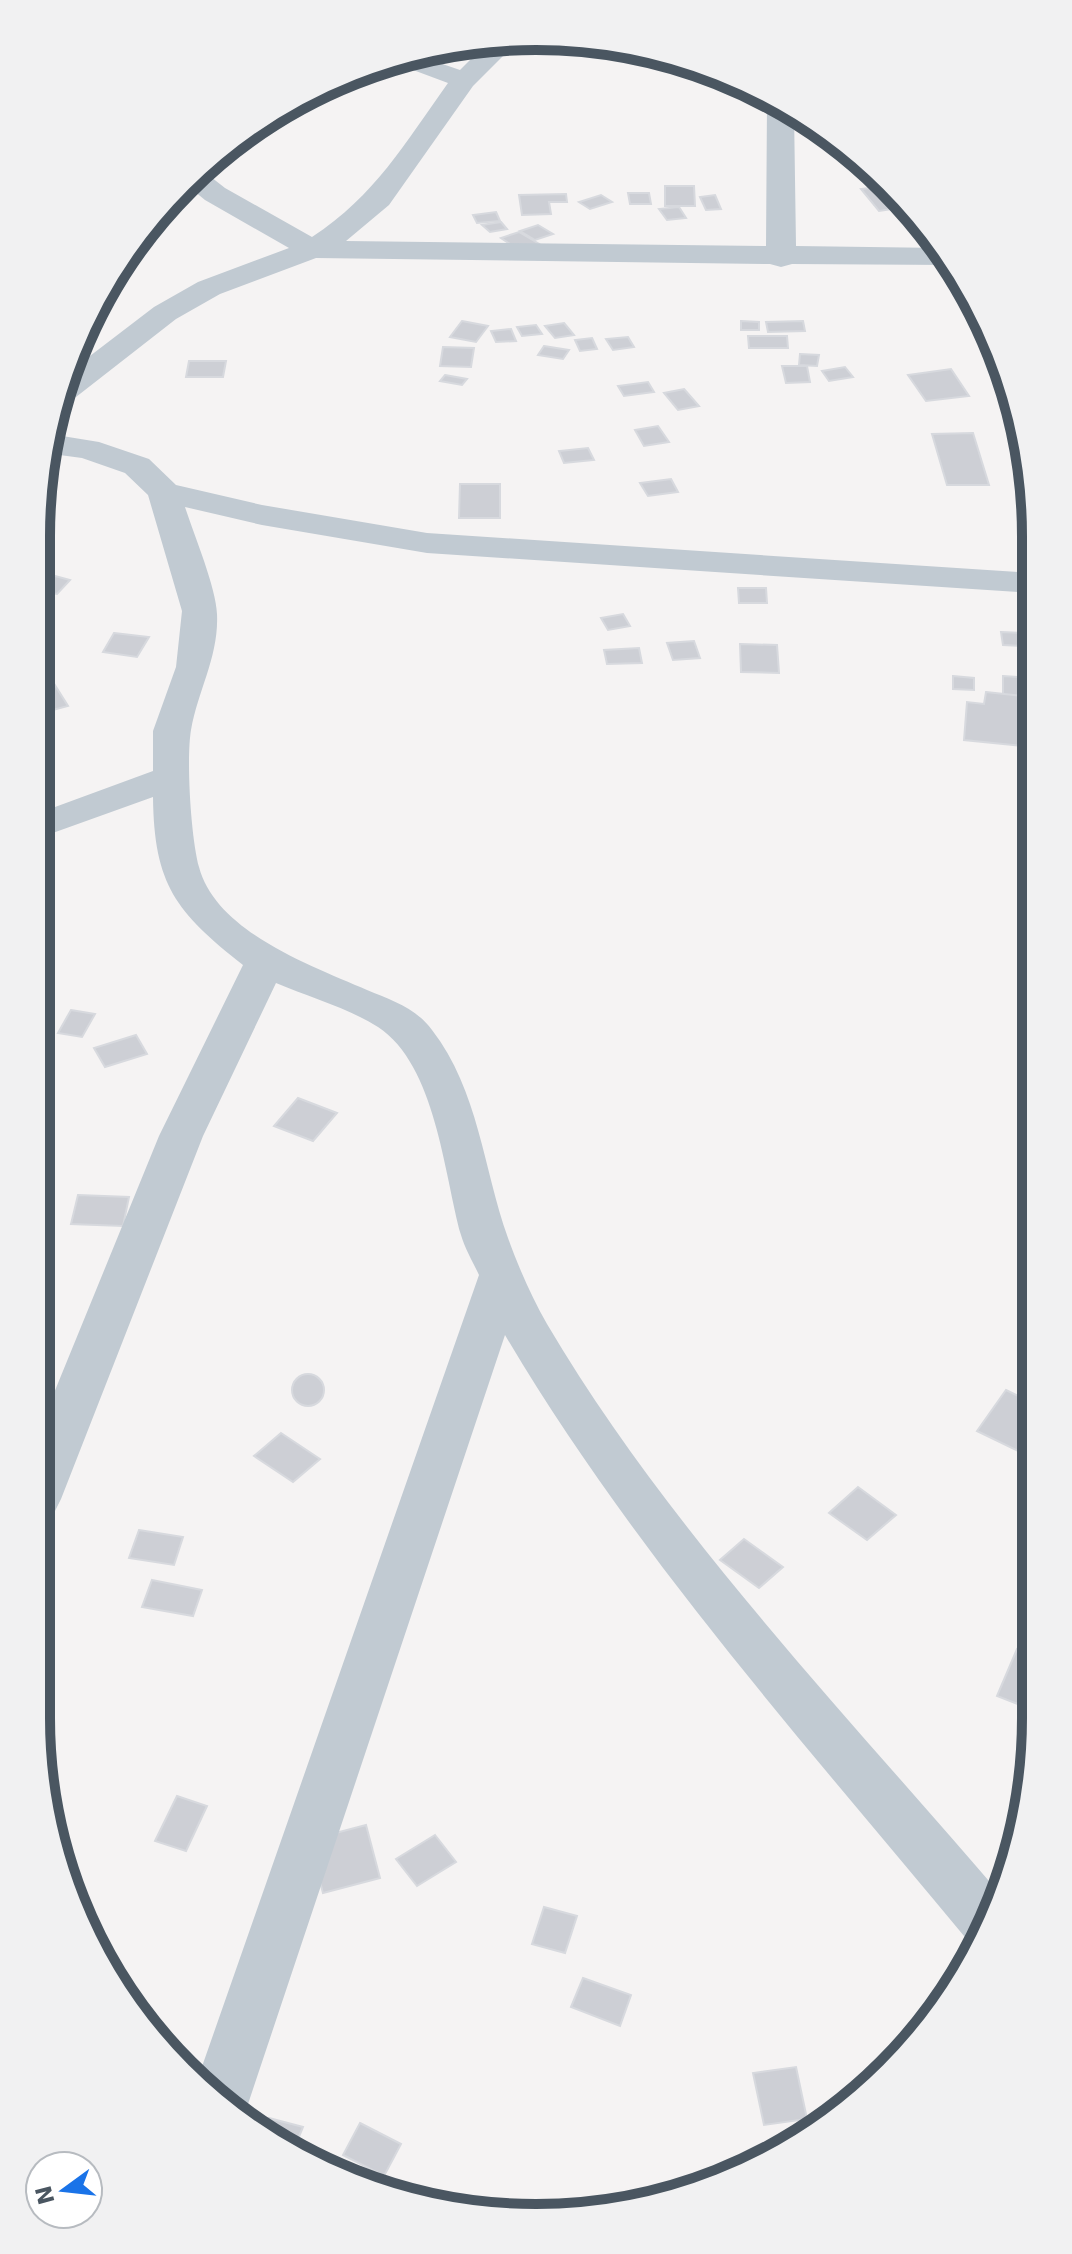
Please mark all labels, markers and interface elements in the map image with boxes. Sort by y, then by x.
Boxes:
north arrow [24,2150,104,2230]
text: N [31,2183,60,2207]

